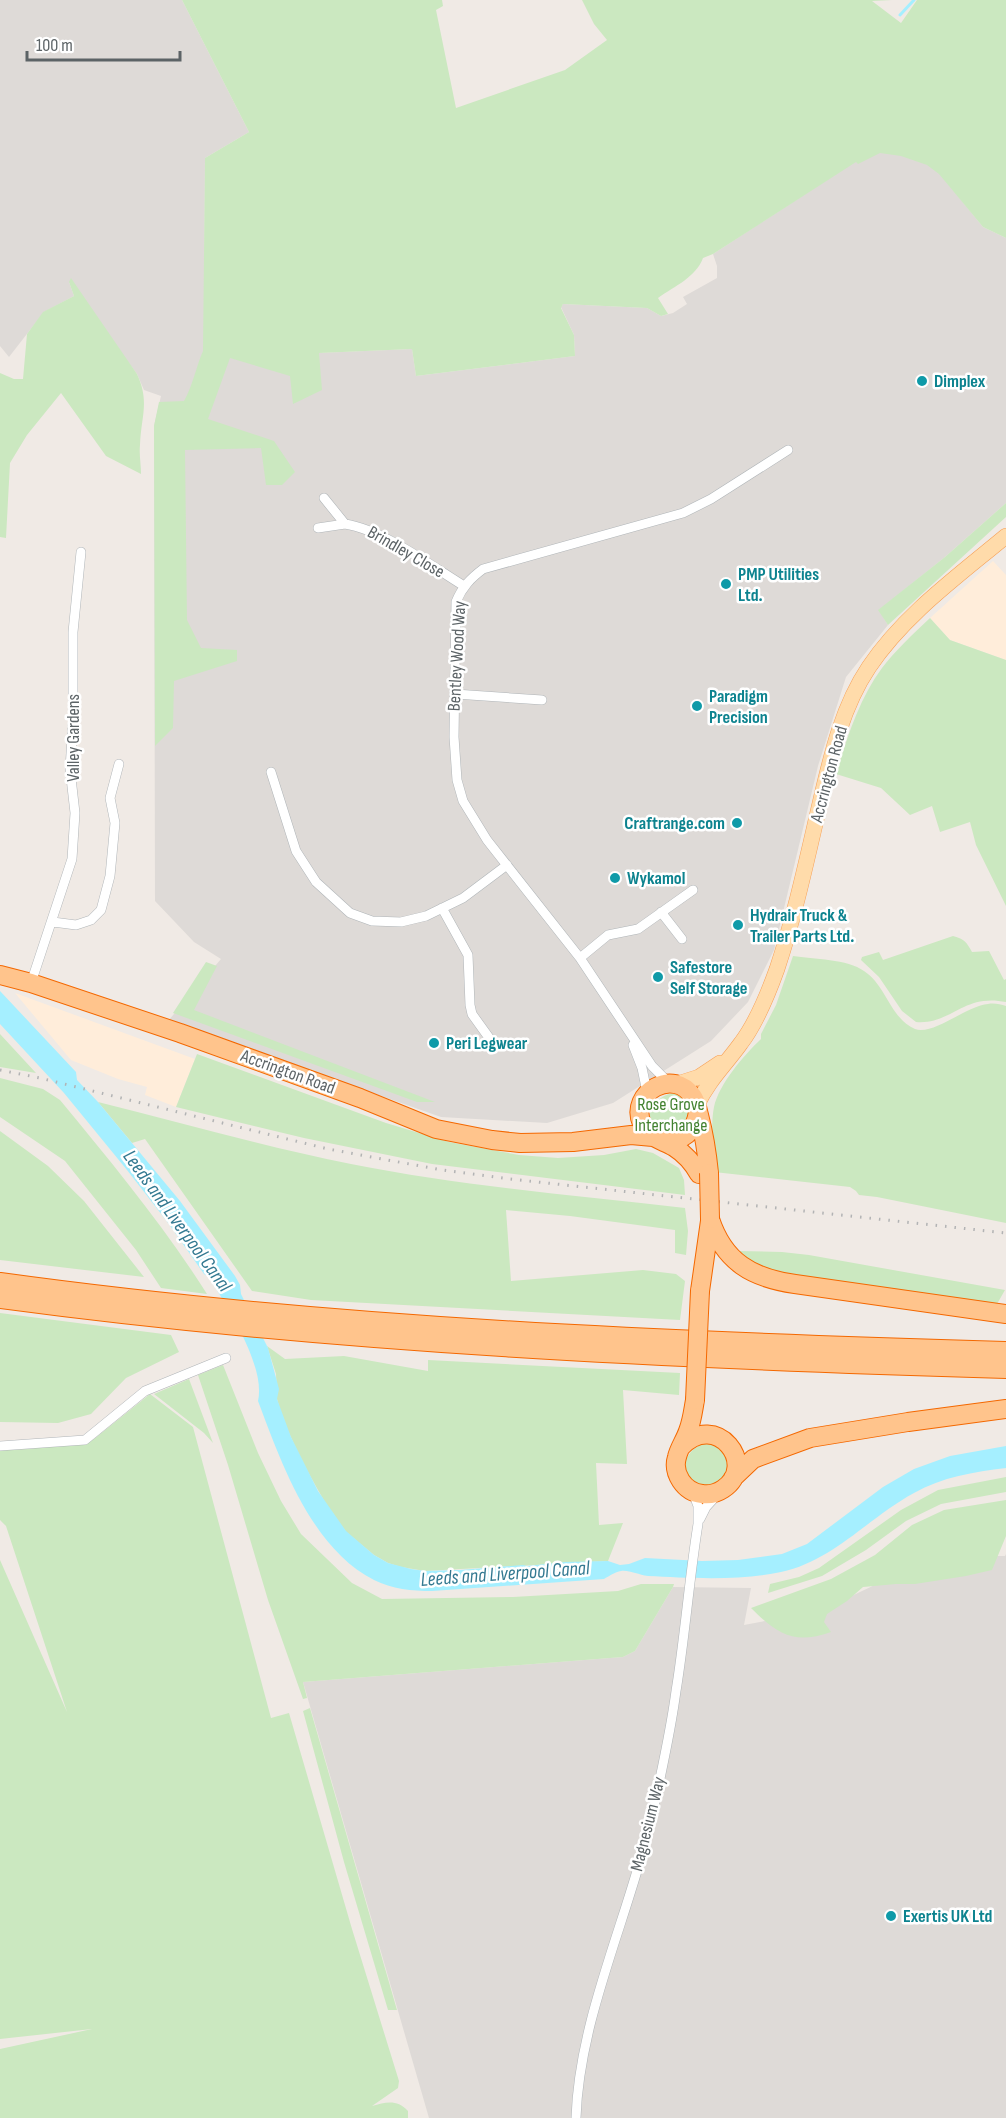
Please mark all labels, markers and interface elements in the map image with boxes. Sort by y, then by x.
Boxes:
scale bar [27,24,180,62]
text: 100 m [36,35,73,56]
place label: Dimplex [934,371,986,392]
marker: Dimplex [915,374,929,388]
street label: Brindley Close [364,522,448,582]
place label: PMP Utilities Ltd. [738,564,819,606]
marker: PMP Utilities Ltd. [719,577,733,591]
street label: Bentley Wood Way [444,600,470,712]
place label: Paradigm Precision [709,686,768,728]
street label: Valley Gardens [63,694,84,782]
marker: Paradigm Precision [690,699,704,713]
street label: Accrington Road [806,724,852,825]
place label: Craftrange.com [624,813,725,834]
marker: Craftrange.com [730,816,744,830]
place label: Wykamol [627,868,685,889]
marker: Wykamol [608,871,622,885]
place label: Hydrair Truck & Trailer Parts Ltd. [750,905,854,947]
marker: Hydrair Truck & Trailer Parts Ltd. [731,918,745,932]
place label: Safestore Self Storage [670,957,748,999]
marker: Safestore Self Storage [651,970,665,984]
place label: Peri Legwear [446,1033,528,1054]
marker: Peri Legwear [427,1036,441,1050]
street label: Accrington Road [237,1045,338,1099]
park label: Rose Grove Interchange [635,1094,707,1136]
water label: Leeds and Liverpool Canal [118,1146,237,1298]
water label: Leeds and Liverpool Canal [420,1556,592,1592]
street label: Magnesium Way [626,1775,670,1873]
place label: Exertis UK Ltd [903,1906,993,1927]
marker: Exertis UK Ltd [884,1909,898,1923]

